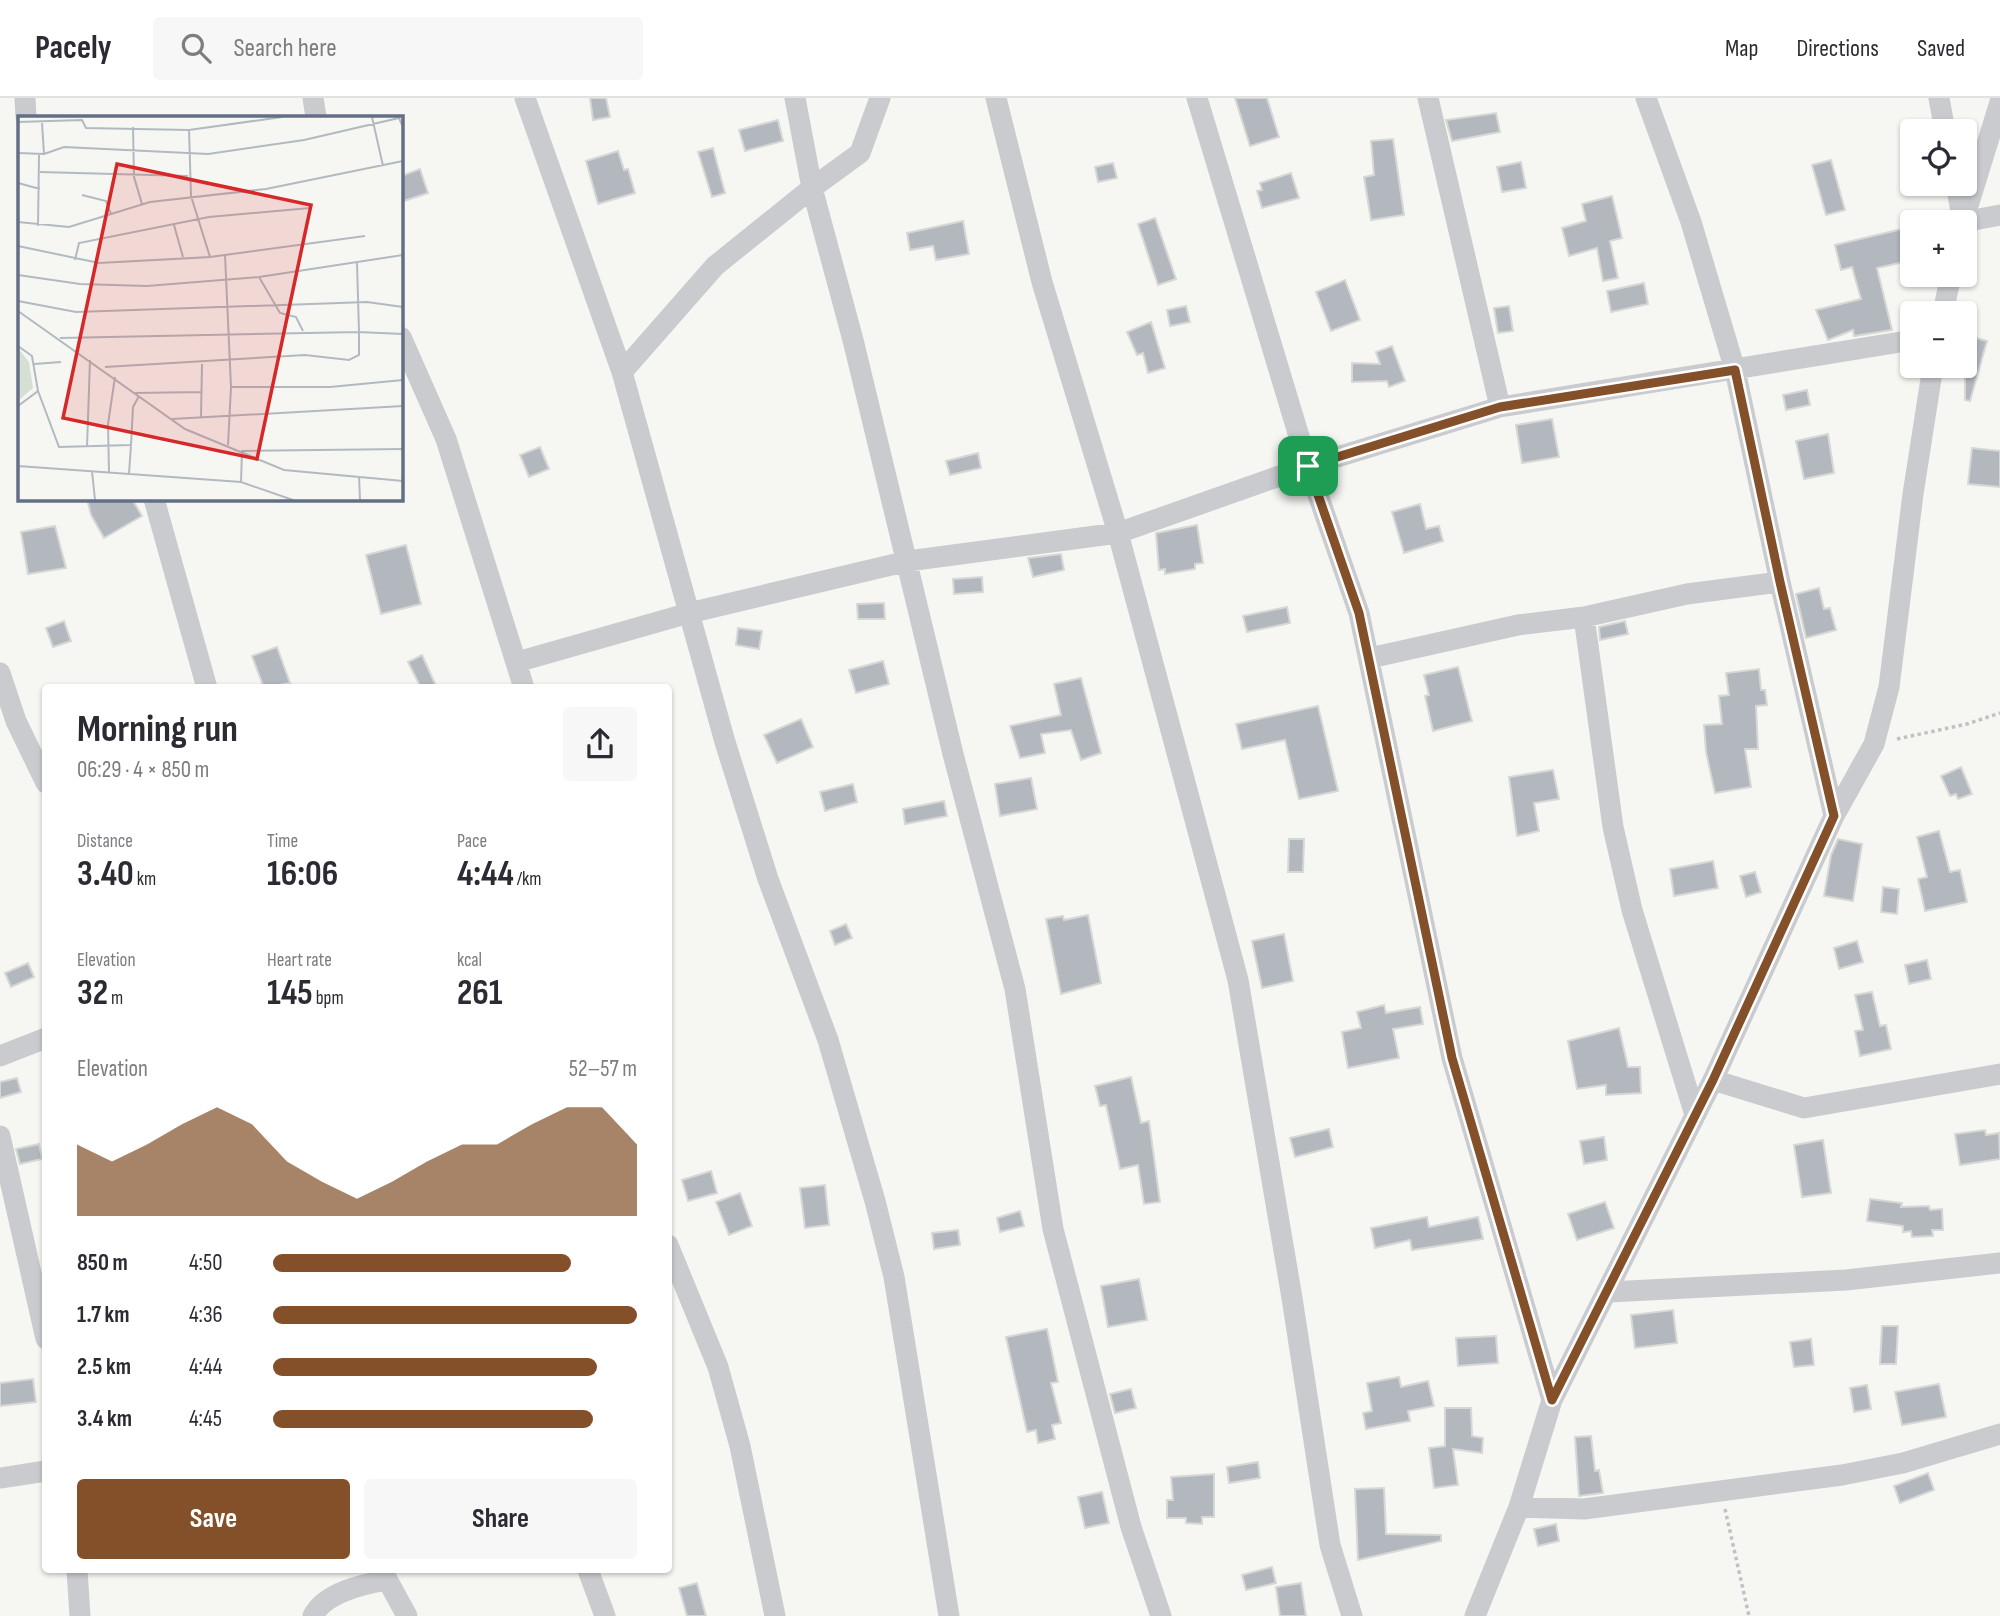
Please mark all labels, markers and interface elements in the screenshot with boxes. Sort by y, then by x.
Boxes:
search box [153,17,643,80]
text: Pacely [35,28,111,68]
icon: search [177,29,215,67]
text: Search here [233,33,337,64]
text: Map [1725,34,1758,63]
text: Directions [1796,34,1879,63]
text: Saved [1917,34,1965,63]
inset map [18,116,402,500]
map controls [1900,119,1977,378]
button: locate [1900,119,1977,196]
button: + [1900,210,1977,287]
button: − [1900,301,1977,378]
pin [1278,436,1338,496]
icon: arrive [1289,447,1327,485]
text: Morning run [77,707,238,752]
button: share [563,707,637,781]
text: 06:29 · 4 × 850 m [77,756,209,784]
text: Distance [77,830,133,853]
text: Time [267,830,298,853]
text: Pace [457,830,487,853]
text: 3.40 [77,853,134,896]
text: 16:06 [267,853,338,896]
text: 4:44 [457,853,514,896]
text: km [134,868,156,891]
text: /km [514,868,542,891]
text: Elevation [77,949,136,972]
text: Heart rate [267,949,332,972]
text: kcal [457,949,482,972]
text: 32 [77,972,108,1015]
text: 145 [267,972,313,1015]
text: 261 [457,972,503,1015]
text: m [108,987,123,1010]
text: bpm [313,987,344,1010]
text: Elevation [77,1055,148,1083]
text: 52–57 m [569,1055,637,1083]
text: 850 m [77,1249,128,1277]
text: 4:50 [189,1249,222,1277]
text: 1.7 km [77,1301,130,1329]
text: 4:36 [189,1301,223,1329]
text: 2.5 km [77,1353,131,1381]
text: 4:44 [189,1353,222,1381]
text: 3.4 km [77,1405,132,1433]
text: 4:45 [189,1405,222,1433]
button: Save [77,1479,350,1559]
button: Share [364,1479,637,1559]

